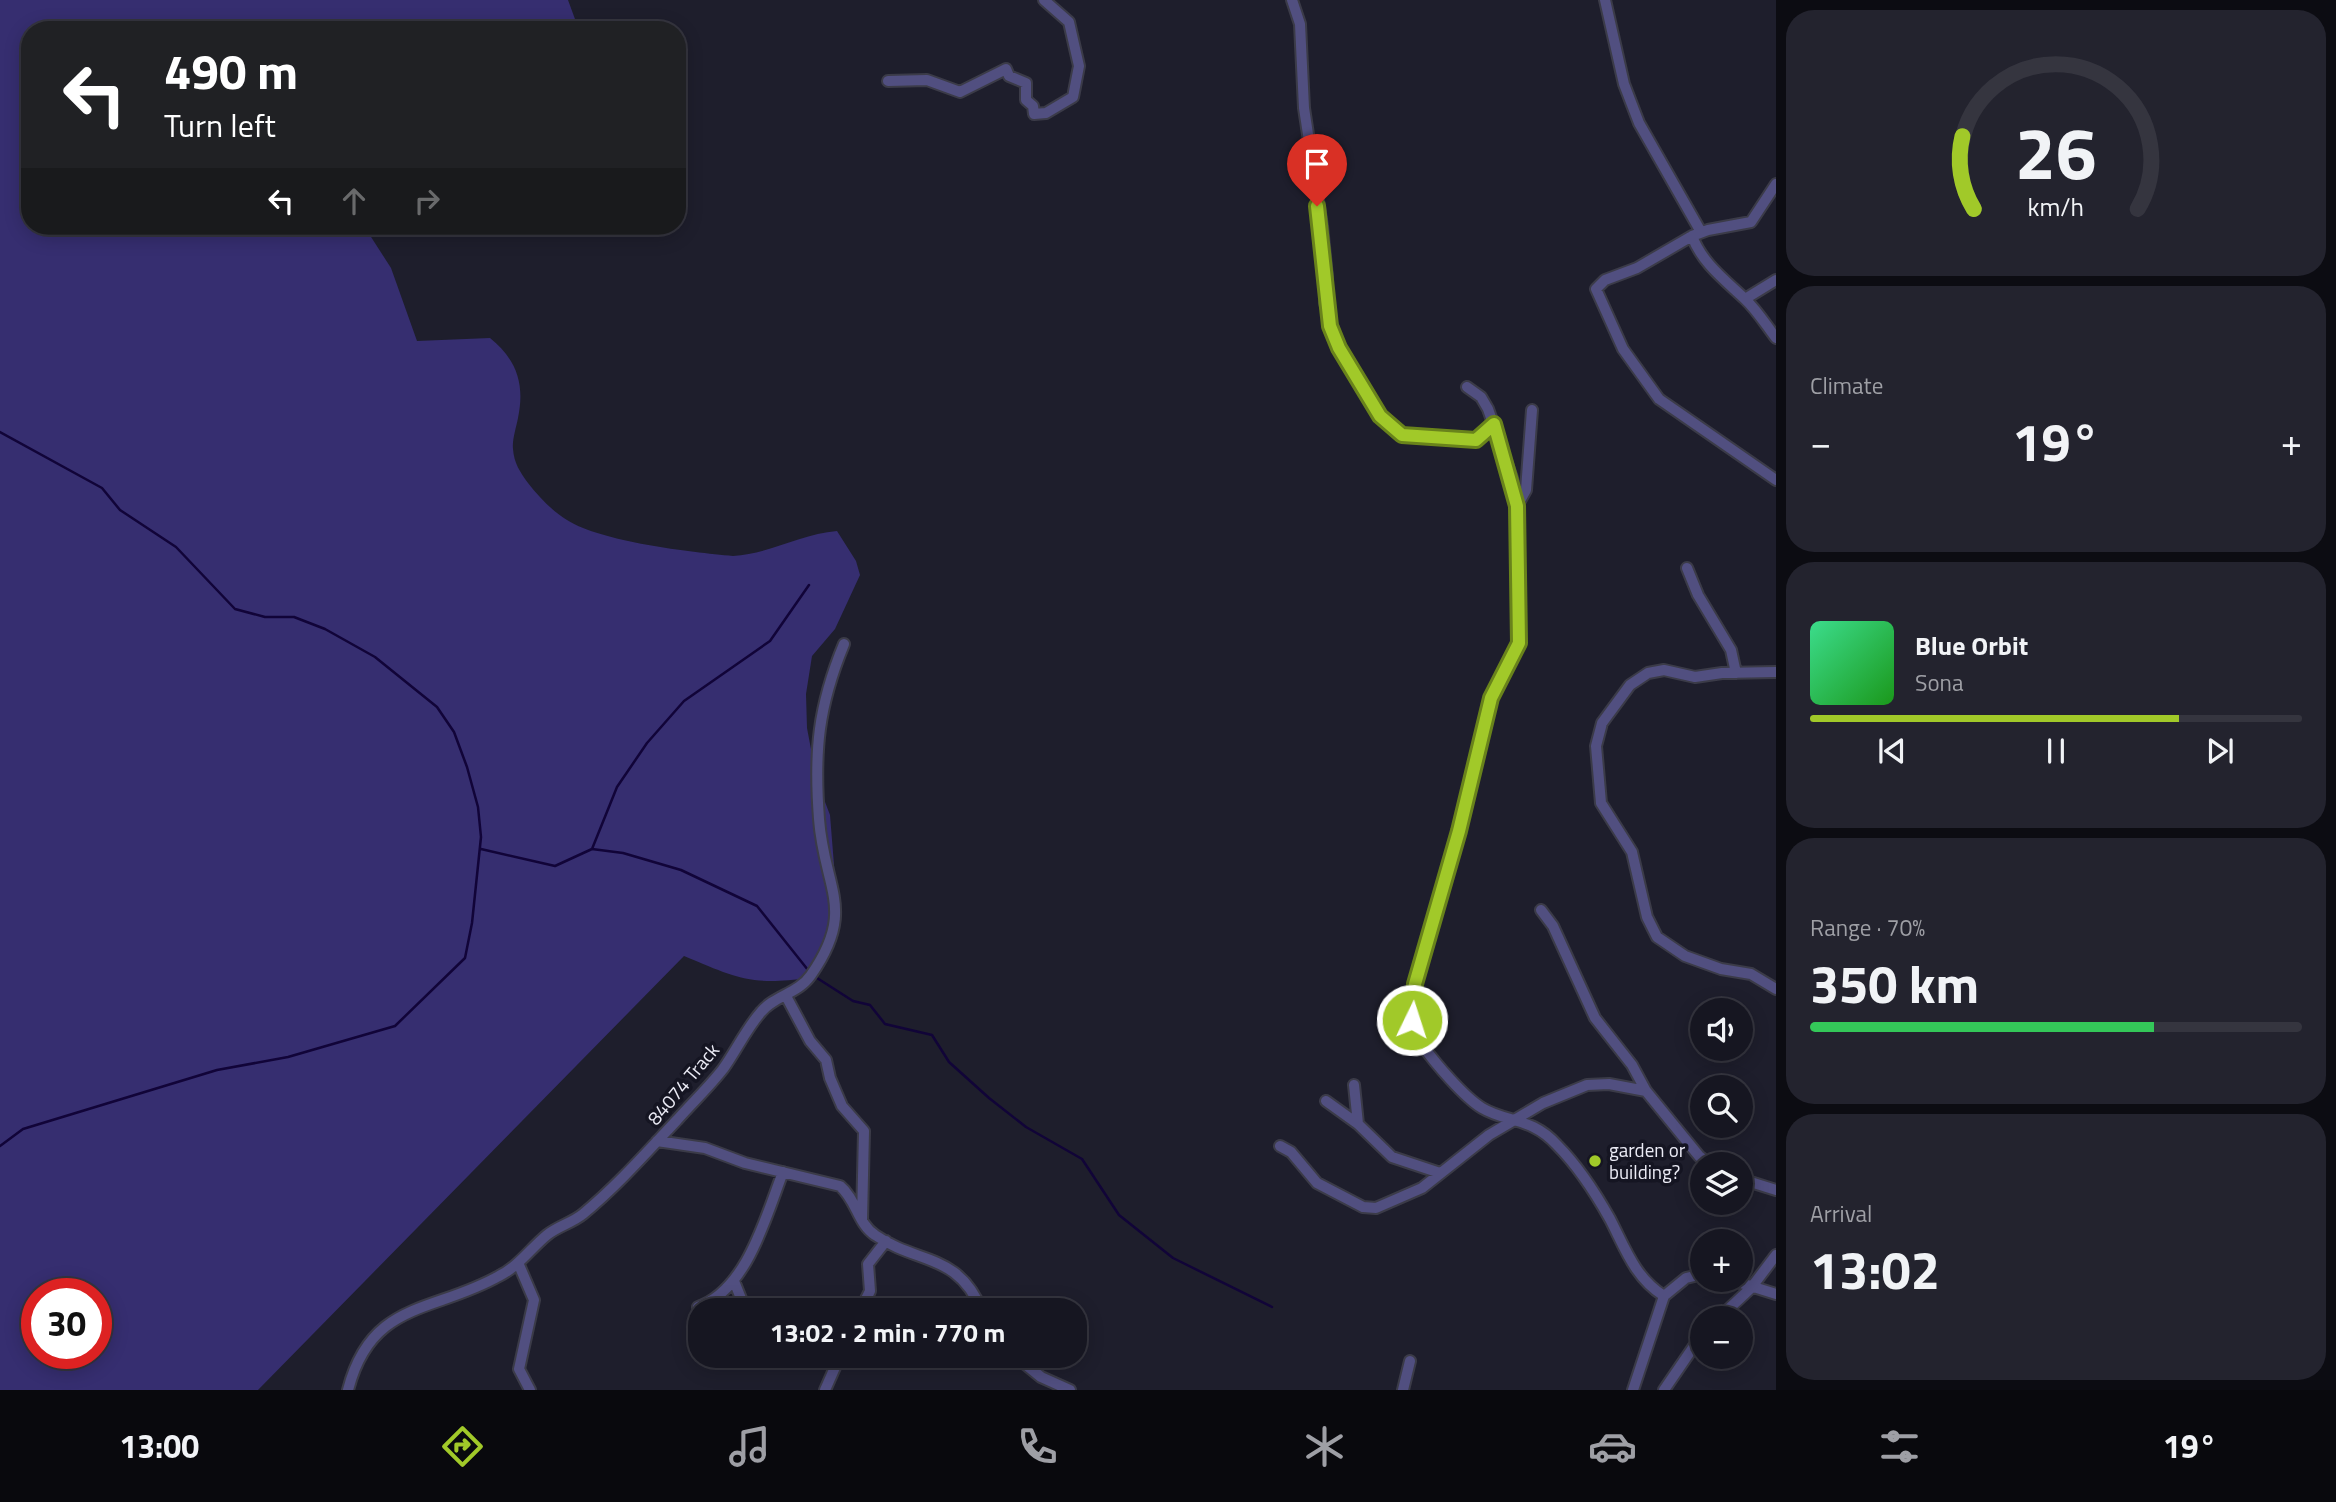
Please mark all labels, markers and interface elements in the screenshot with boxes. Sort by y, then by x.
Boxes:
text: 490 m [164,33,298,108]
icon: left [49,49,140,140]
text: 26 [2015,97,2097,207]
text: Turn left [164,101,276,149]
pin [1287,134,1347,206]
icon: arrive [1298,145,1336,183]
icon: left [262,182,300,220]
icon: ahead [335,182,373,220]
icon: right [408,182,446,220]
text: km/h [2028,188,2084,226]
text: Climate [1810,368,1883,403]
text: 19° [2012,402,2100,481]
text: − [1810,413,1831,471]
text: + [2281,413,2302,471]
text: Blue Orbit [1915,626,2028,665]
text: Sona [1915,665,1963,700]
icon: previous [1873,732,1911,770]
icon: pause [2037,732,2075,770]
icon: next [2201,732,2239,770]
text: Range · 70% [1810,910,1925,945]
text: 350 km [1810,944,1979,1023]
position arrow [1375,983,1449,1057]
map controls [1690,998,1753,1369]
button: sound [1690,998,1753,1061]
street label: 84074 Track [640,1036,726,1131]
button: search [1690,1075,1753,1138]
place label: garden or building? [1609,1135,1686,1186]
button: layers [1690,1152,1753,1215]
marker: garden or building? [1587,1153,1603,1169]
text: Arrival [1810,1196,1872,1231]
button: + [1690,1229,1753,1292]
text: 13:02 [1810,1230,1940,1309]
speed limit sign: 30 [21,1278,112,1369]
button: − [1690,1306,1753,1369]
text: 13:02 · 2 min · 770 m [770,1313,1005,1352]
text: 13:00 [119,1422,199,1470]
icon: directions [438,1422,487,1471]
icon: music [725,1422,774,1471]
icon: phone [1013,1422,1062,1471]
icon: climate [1300,1422,1349,1471]
icon: car [1588,1422,1637,1471]
icon: filters [1875,1422,1924,1471]
text: 19° [2163,1422,2217,1470]

